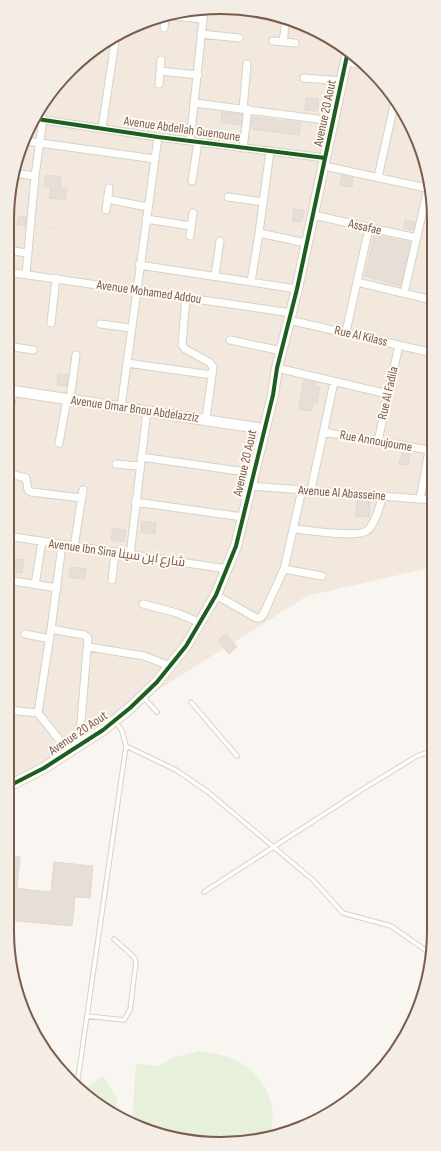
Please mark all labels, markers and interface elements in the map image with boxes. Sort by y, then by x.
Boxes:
street label: Avenue 20 Aout [310,78,340,149]
street label: Avenue Abdellah Guenoune [122,113,241,145]
street label: Assafae [346,215,383,239]
street label: Avenue Mohamed Addou [95,277,202,307]
street label: Rue Al Kilass [333,322,389,350]
street label: Rue Al Fadila [374,365,402,421]
street label: Avenue Omar Bnou Abdelazziz [69,392,200,426]
street label: Rue Annoujoume [339,427,413,455]
street label: Avenue 20 Aout [229,428,260,499]
street label: Avenue Al Abasseine [297,482,386,504]
street label: Avenue Ibn Sina شارع ابن سينا [47,535,186,571]
street label: Avenue 20 Aout [45,707,111,759]

